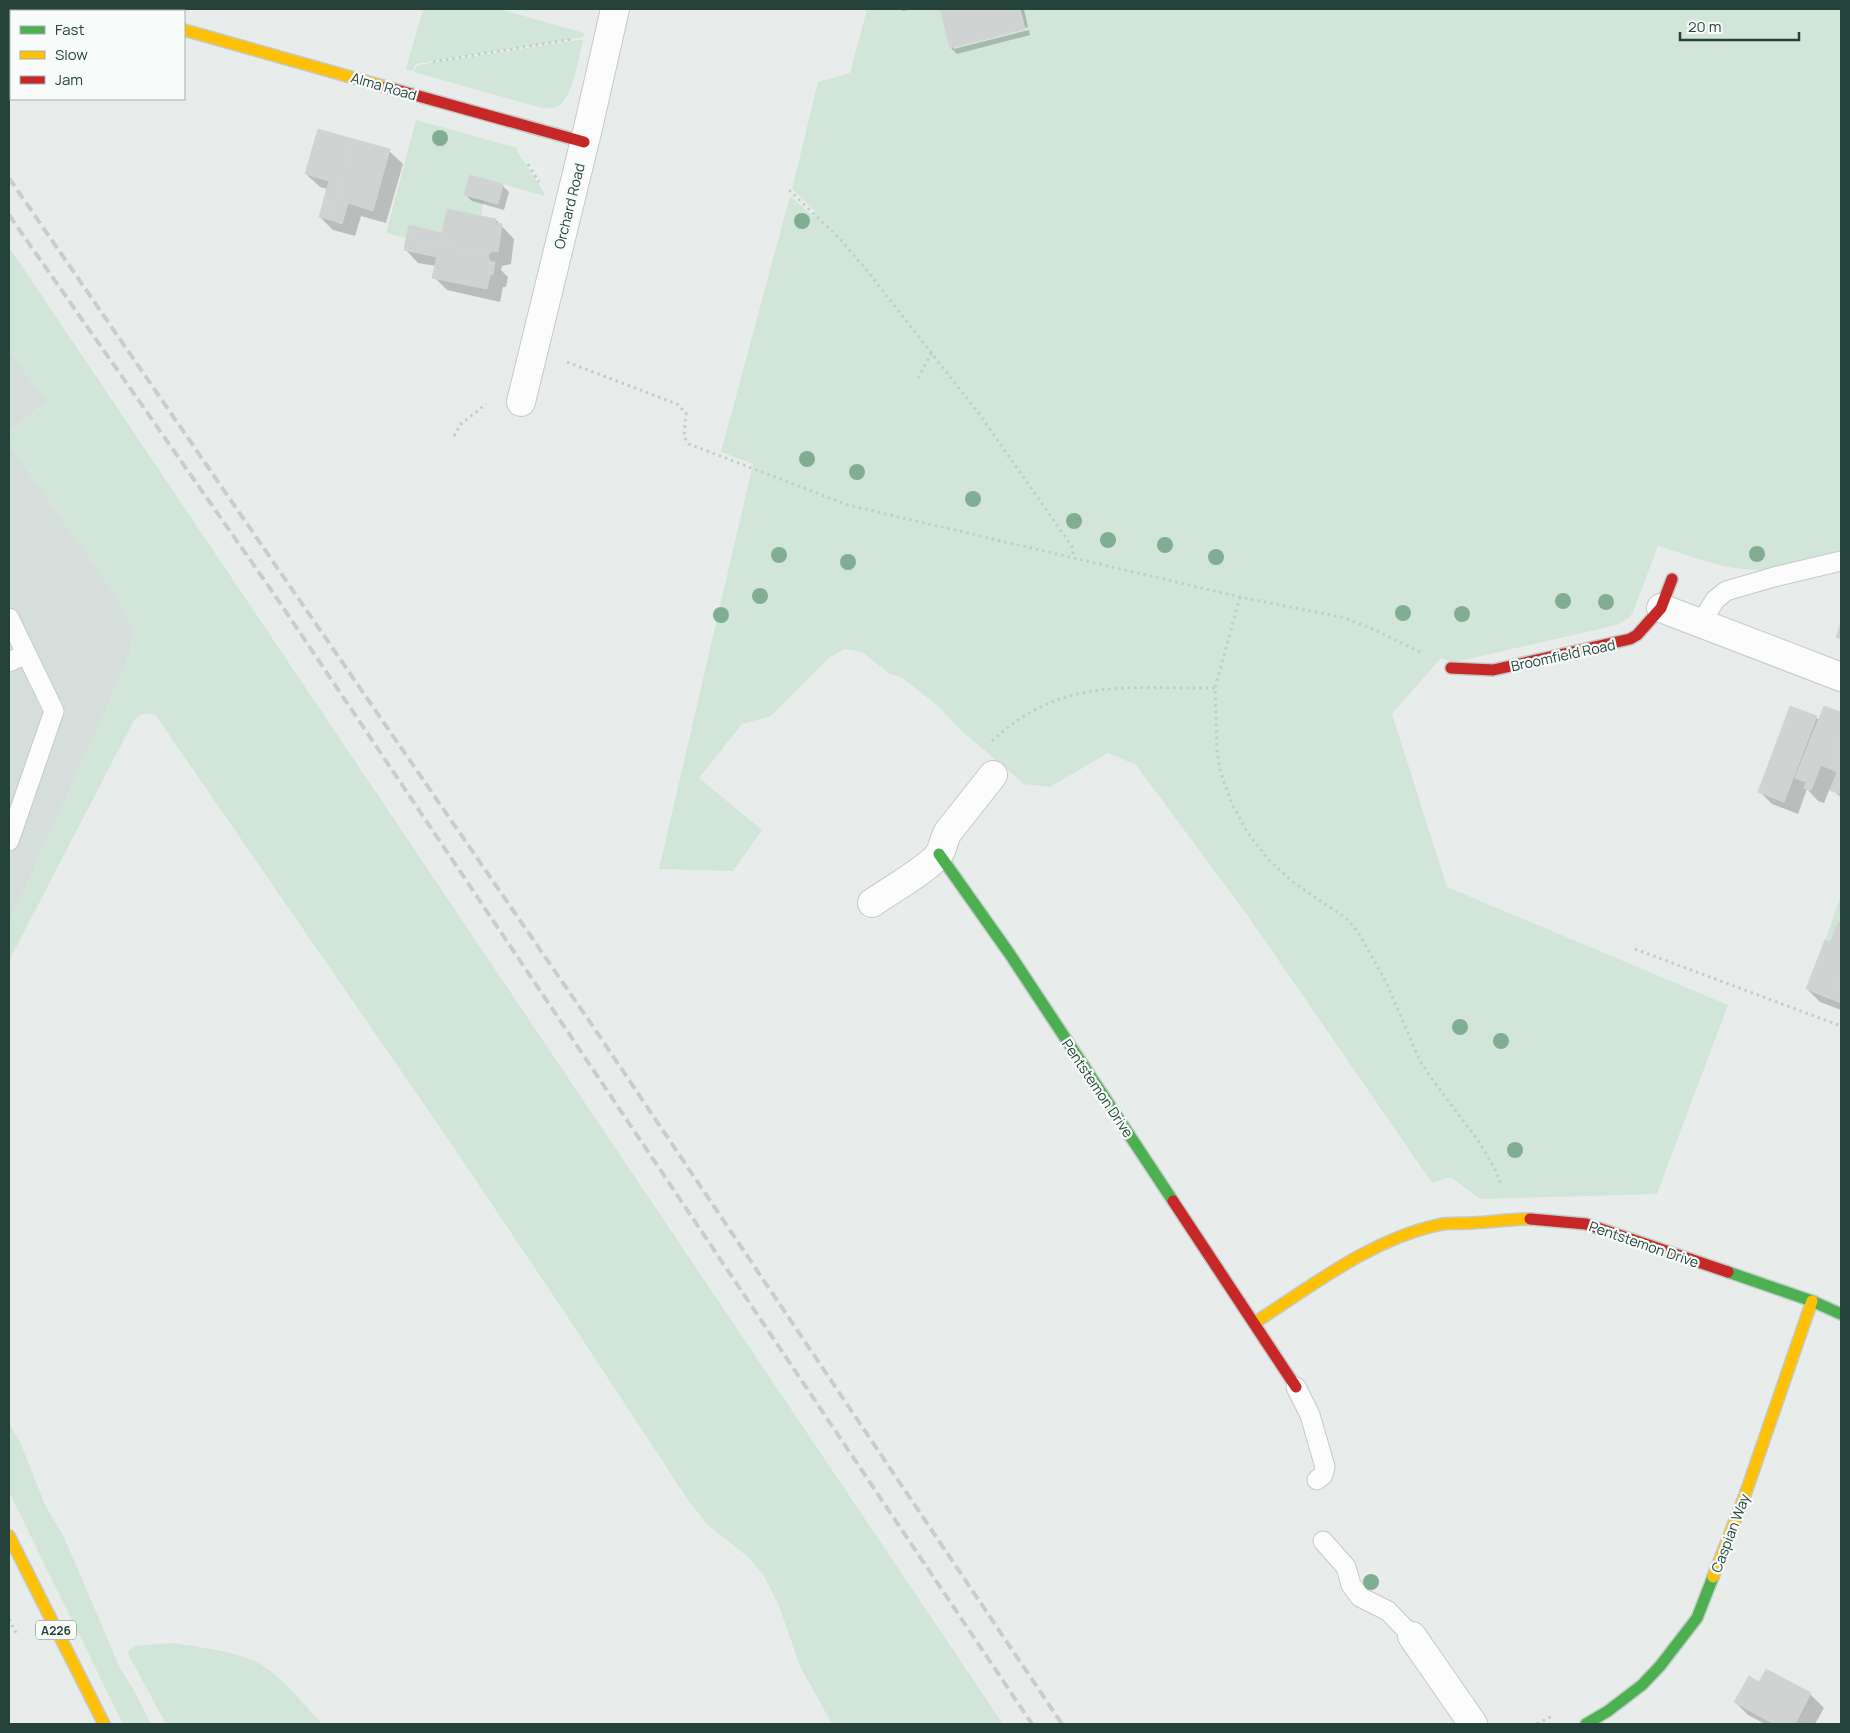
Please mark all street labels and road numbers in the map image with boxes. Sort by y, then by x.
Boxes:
street label: Alma Road [349,68,419,104]
street label: Orchard Road [549,161,589,251]
street label: Broomfield Road [1509,635,1617,675]
street label: Pentstemon Drive [1058,1035,1138,1141]
street label: Pentstemon Drive [1587,1216,1701,1272]
street label: Caspian Way [1706,1490,1754,1575]
road number: A226 [36,1620,76,1640]

